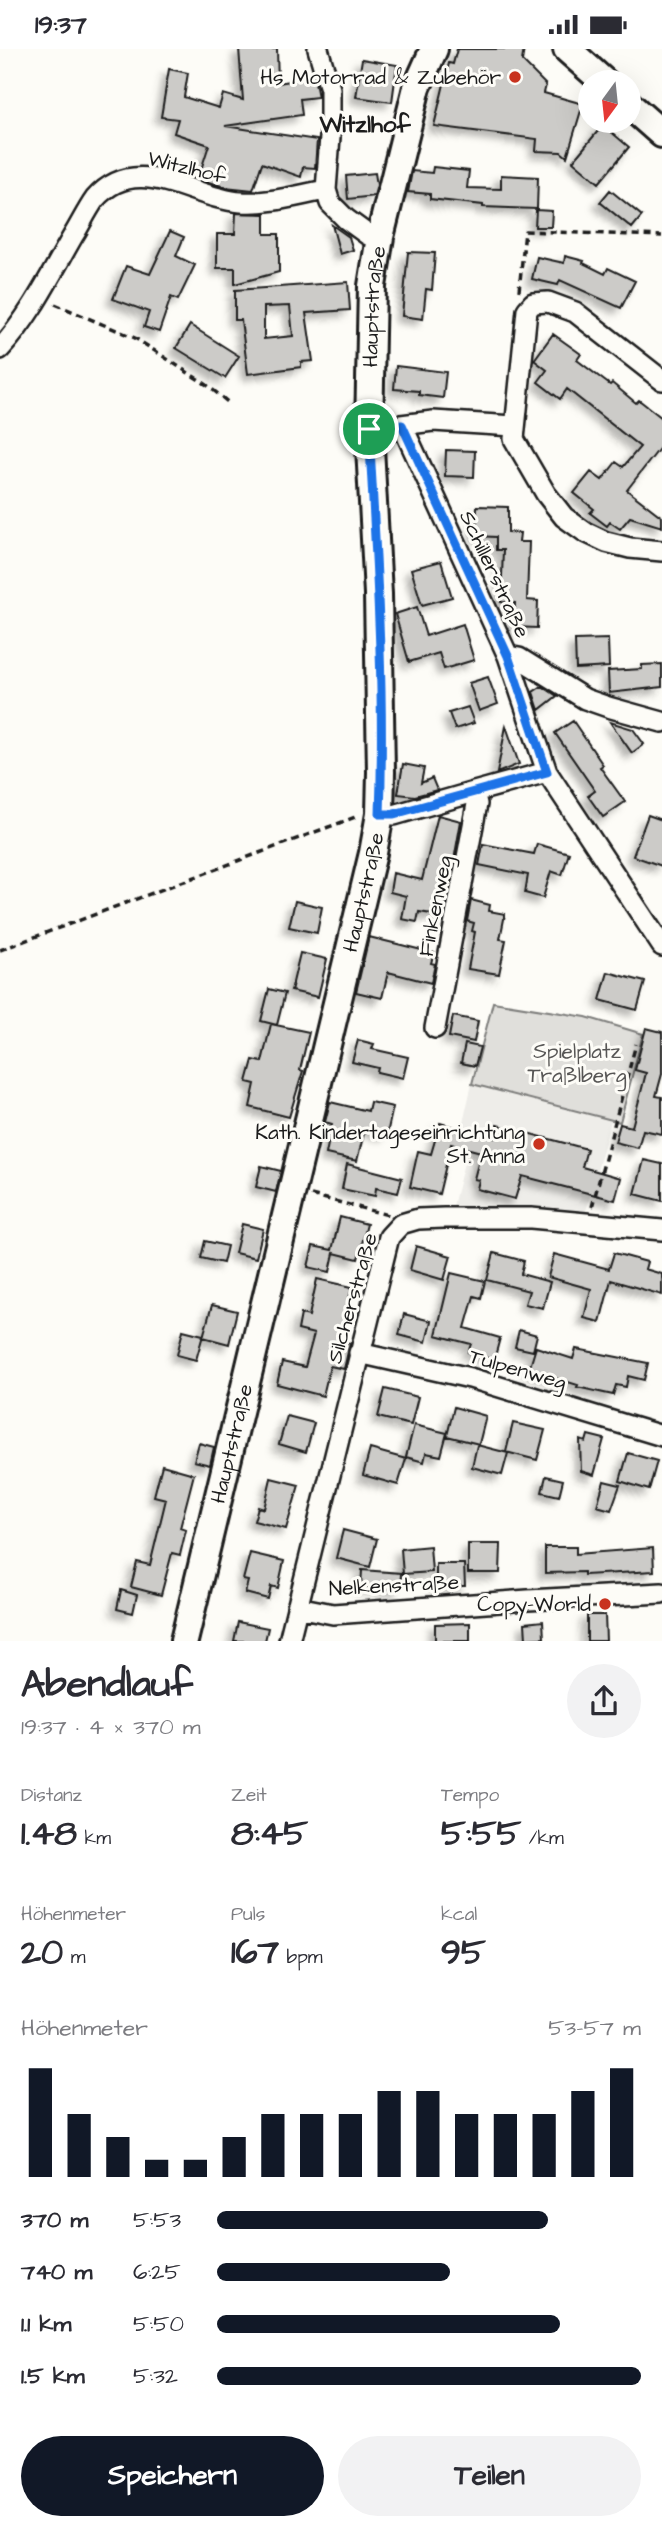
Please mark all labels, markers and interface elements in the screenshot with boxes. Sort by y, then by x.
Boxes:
text: 19:37 [35,7,87,43]
place label: Hs Motorrad & Zubehör [260,63,501,92]
marker: Hs Motorrad & Zubehör [507,69,523,85]
north arrow [578,70,640,133]
map controls [578,70,641,133]
district label: Witzlhof [318,108,411,142]
street label: Witzlhof [145,144,230,191]
street label: Hauptstraße [356,244,393,368]
pin [339,399,399,459]
icon: arrive [350,410,388,448]
street label: Schillerstraße [452,506,537,643]
street label: Hauptstraße [336,830,391,955]
street label: Finkenweg [412,853,461,959]
park label: Spielplatz Traßlberg [527,1037,627,1092]
place label: Kath. Kindertageseinrichtung St. Anna [255,1118,525,1171]
marker: Kath. Kindertageseinrichtung St. Anna [531,1136,547,1152]
street label: Silcherstraße [320,1230,385,1367]
street label: Tulpenweg [465,1342,570,1399]
street label: Hauptstraße [204,1381,260,1506]
street label: Nelkenstraße [328,1568,460,1603]
place label: Copy-World [477,1590,591,1621]
marker: Copy-World [597,1596,613,1612]
text: Abendlauf [21,1659,193,1711]
button: share [567,1664,641,1738]
text: 19:37 · 4 × 370 m [21,1711,201,1743]
text: Distanz [21,1782,82,1809]
text: Zeit [231,1782,267,1809]
text: Tempo [441,1782,499,1809]
text: 1.48 [21,1809,77,1858]
text: 8:45 [231,1809,308,1858]
text: 5:55 [441,1809,521,1858]
text: km [77,1825,111,1852]
text: /km [521,1825,564,1852]
text: Höhenmeter [21,1901,126,1928]
text: Puls [231,1901,265,1928]
text: kcal [441,1901,477,1928]
text: 20 [21,1928,63,1977]
text: 167 [231,1928,279,1977]
text: 95 [441,1928,486,1977]
text: m [63,1944,86,1971]
text: bpm [279,1944,323,1971]
text: Höhenmeter [21,2012,148,2044]
text: 53–57 m [548,2012,641,2044]
text: 370 m [21,2204,88,2236]
text: 5:53 [133,2204,181,2236]
text: 740 m [21,2256,92,2288]
text: 6:25 [133,2256,181,2288]
text: 1.1 km [21,2308,71,2340]
text: 5:50 [133,2308,184,2340]
text: 1.5 km [21,2360,85,2392]
text: 5:32 [133,2360,178,2392]
button: Speichern [21,2436,324,2516]
button: Teilen [338,2436,641,2516]

